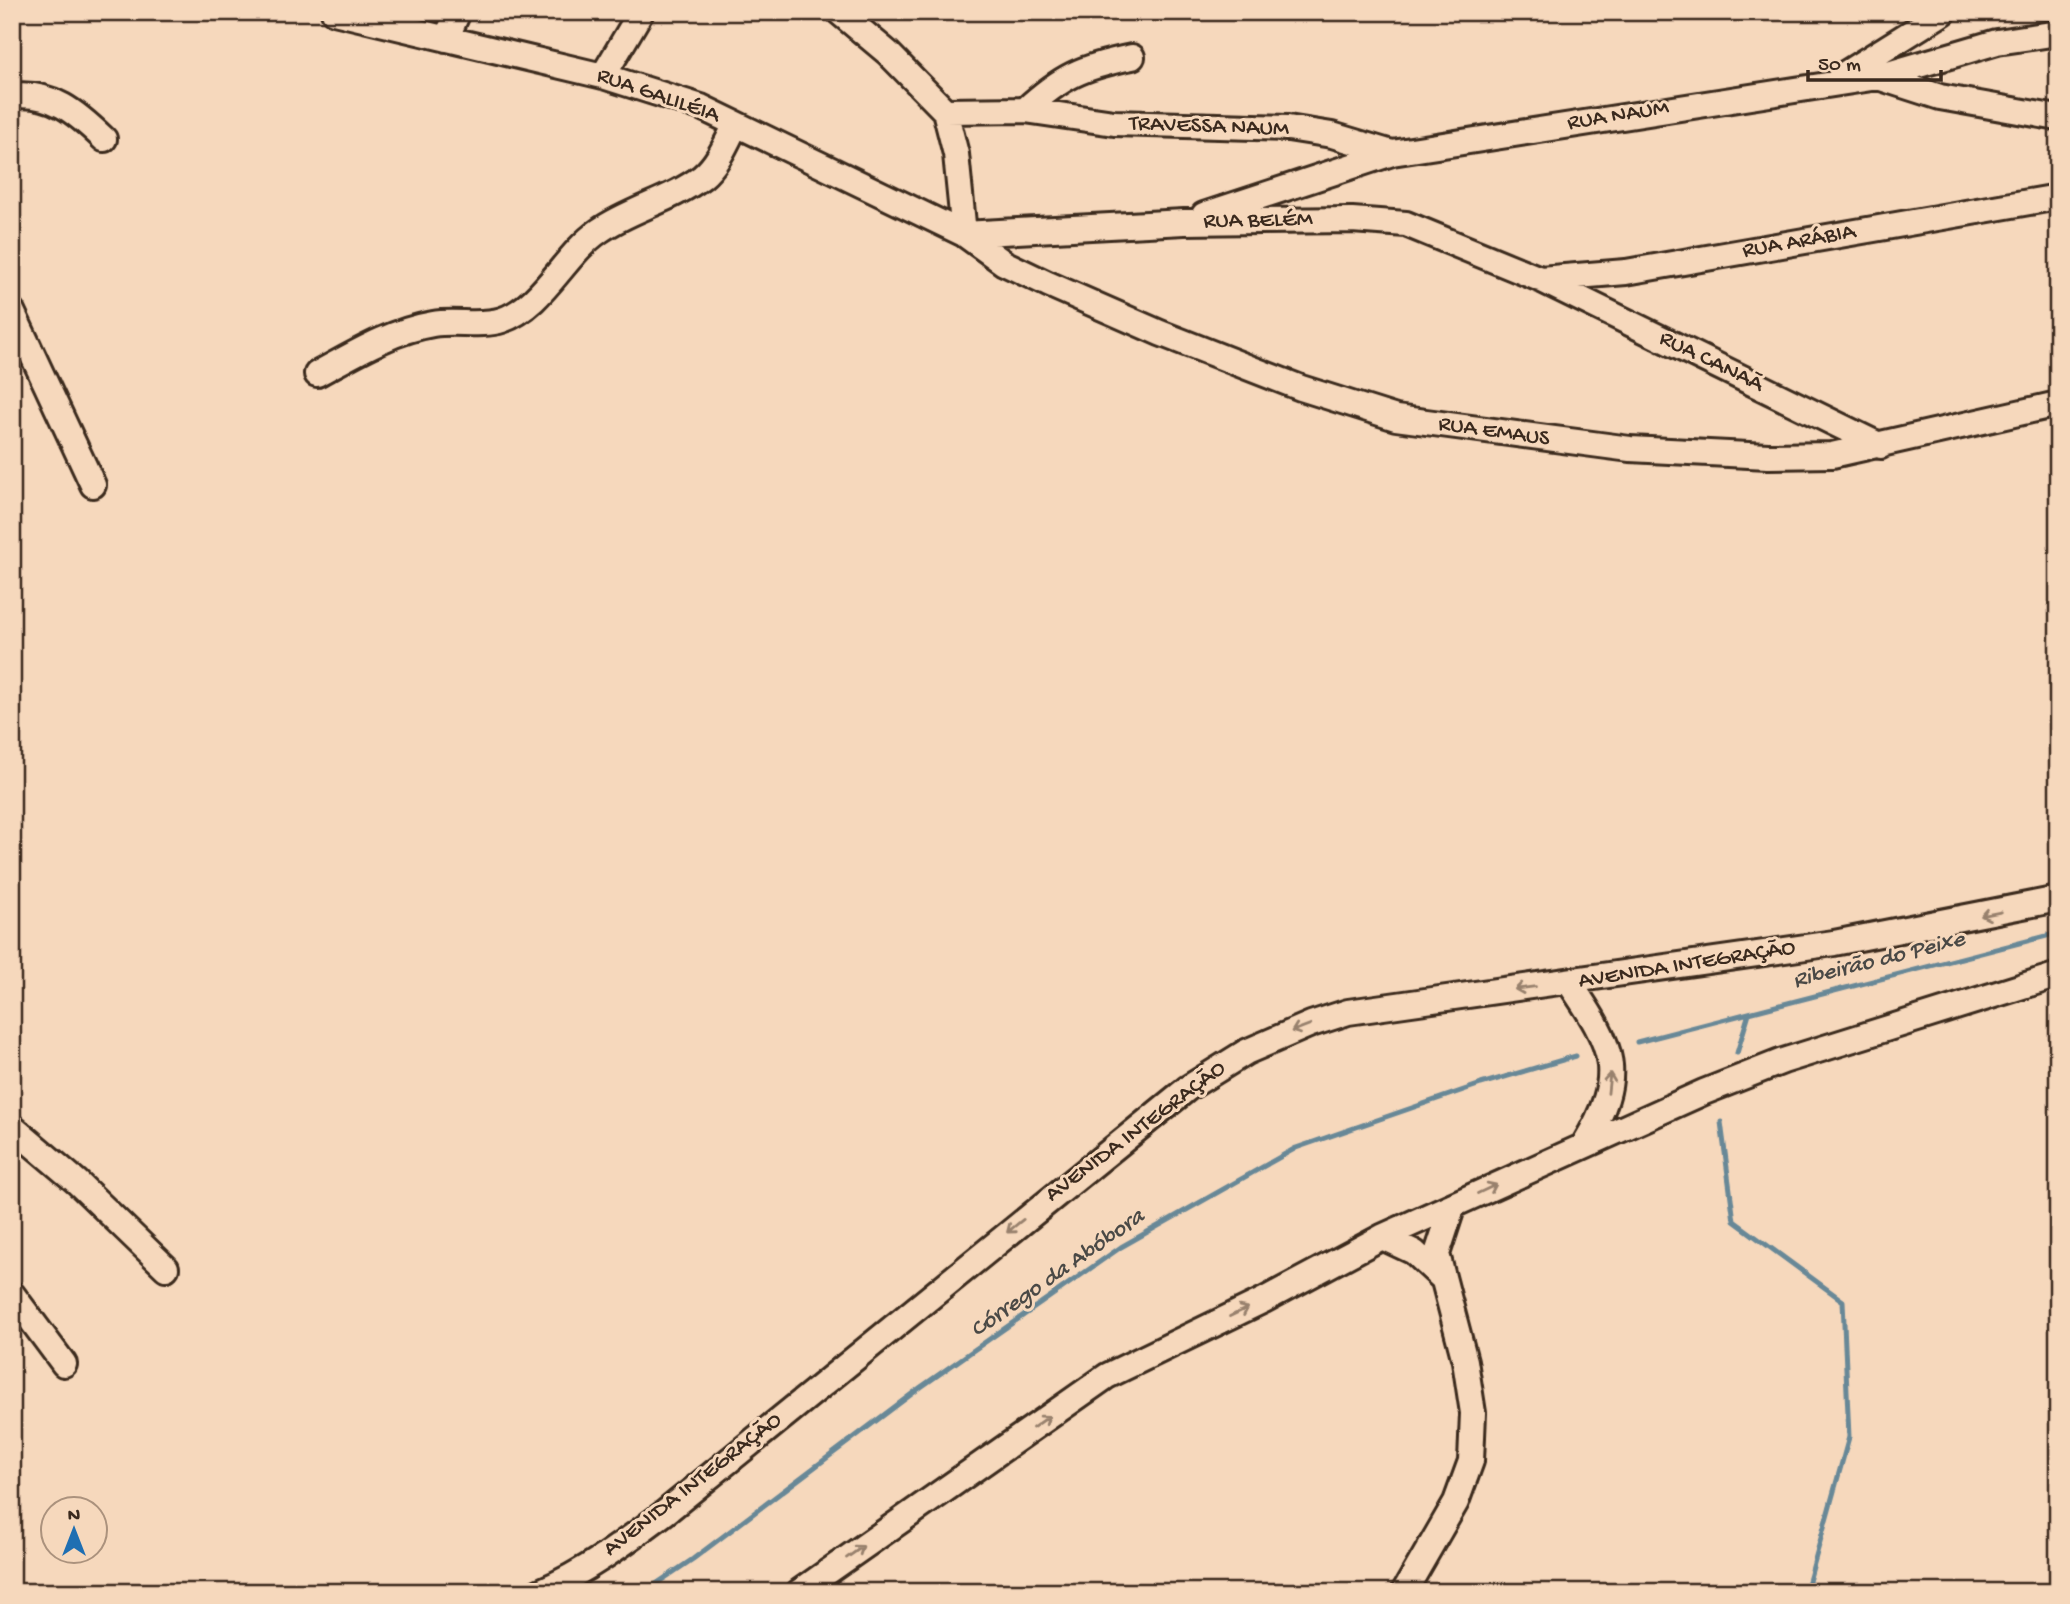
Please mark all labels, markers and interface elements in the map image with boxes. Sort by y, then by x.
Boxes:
scale bar [1808,38,1940,82]
text: 50 m [1818,54,1861,79]
street label: RUA GALILÉIA [593,62,724,130]
street label: RUA NAUM [1565,95,1672,137]
street label: TRAVESSA NAUM [1127,111,1290,143]
street label: RUA BELÉM [1203,207,1314,235]
street label: RUA ARÁBIA [1740,218,1859,265]
street label: RUA CANAÃ [1655,325,1769,399]
street label: RUA EMAUS [1437,411,1552,453]
one-way arrow [1980,907,2003,921]
water label: Ribeirão do Peixe [1790,925,1969,996]
street label: AVENIDA INTEGRAÇÃO [1577,935,1797,995]
one-way arrow [1514,981,1536,994]
one-way arrow [1291,1022,1313,1035]
street label: AVENIDA INTEGRAÇÃO [1040,1055,1232,1209]
one-way arrow [1603,1072,1616,1095]
one-way arrow [1476,1182,1497,1195]
water label: Córrego da Abóbora [965,1202,1152,1345]
one-way arrow [1007,1218,1025,1234]
one-way arrow [1228,1305,1249,1318]
street label: AVENIDA INTEGRAÇÃO [598,1407,788,1563]
one-way arrow [1031,1415,1050,1429]
north arrow [38,1496,108,1566]
text: N [68,1505,80,1528]
one-way arrow [845,1545,864,1559]

